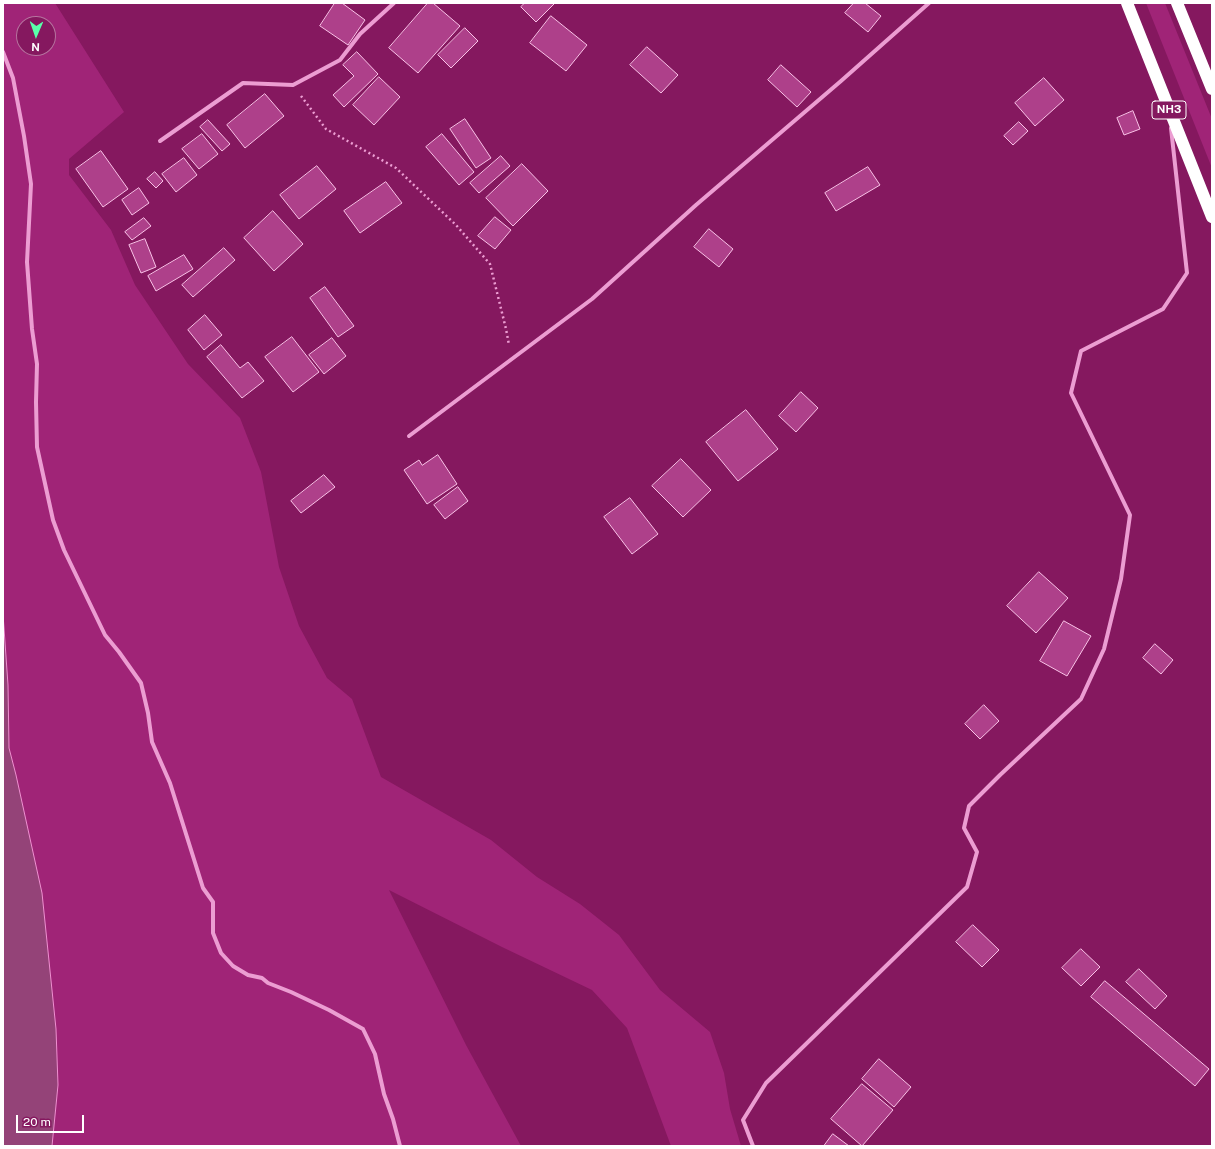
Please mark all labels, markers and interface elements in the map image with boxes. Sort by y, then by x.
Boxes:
north arrow [16,16,56,56]
text: N [31,41,40,53]
road number: NH3 [1152,101,1186,119]
scale bar [18,1107,86,1133]
text: 20 m [23,1115,51,1129]

